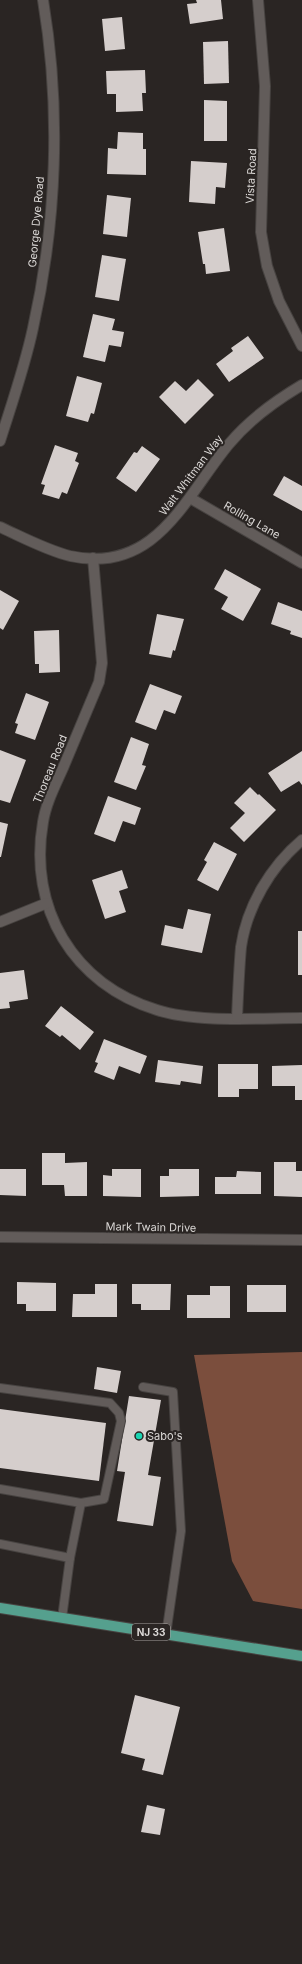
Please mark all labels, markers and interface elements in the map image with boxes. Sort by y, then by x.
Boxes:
street label: Vista Road [243,148,259,204]
street label: George Dye Road [25,176,47,268]
street label: Walt Whitman Way [156,432,226,518]
street label: Rolling Lane [221,498,283,542]
street label: Thoreau Road [30,733,70,805]
street label: Mark Twain Drive [106,1219,196,1235]
place label: Sabo's [147,1429,183,1443]
marker: Sabo's [134,1431,144,1441]
road number: NJ 33 [132,1624,170,1640]

